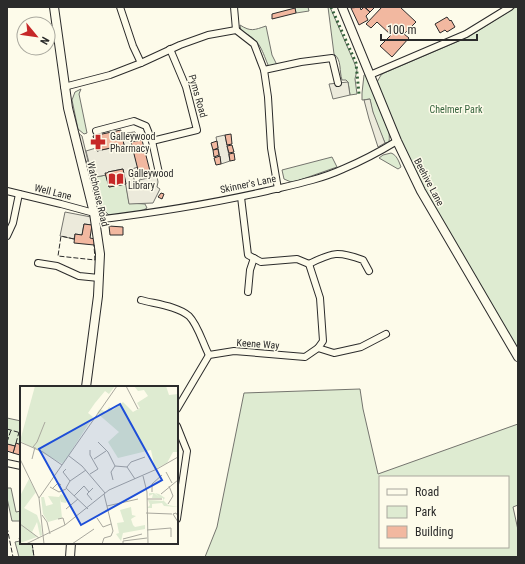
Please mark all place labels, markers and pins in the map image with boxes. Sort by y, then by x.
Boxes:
place label: Galleywood Pharmacy [110,131,156,154]
pharmacy icon: Galleywood Pharmacy [89,133,107,151]
place label: Galleywood Library [128,168,174,191]
library icon: Galleywood Library [107,170,125,188]

